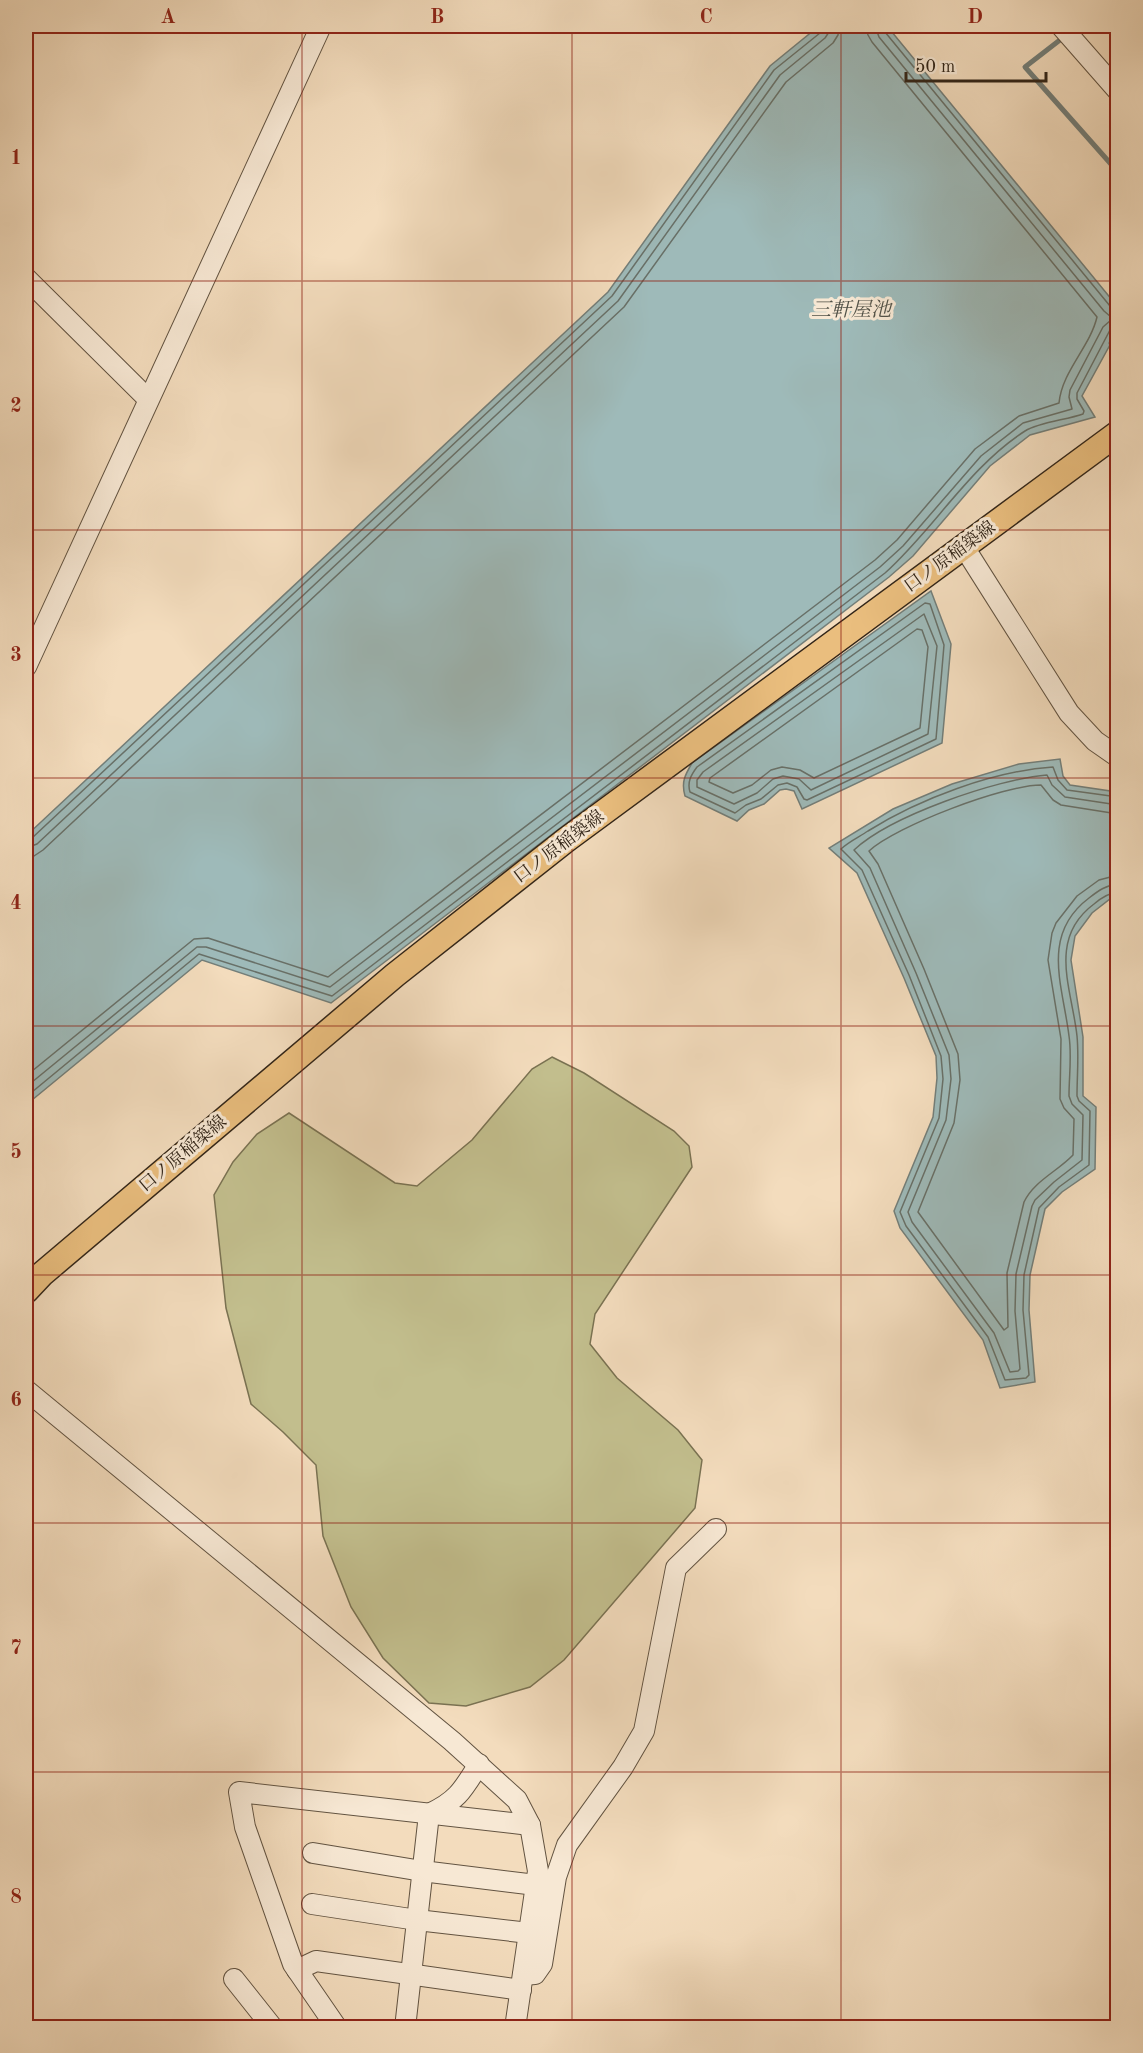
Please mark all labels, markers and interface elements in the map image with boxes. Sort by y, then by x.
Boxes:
text: A [160,8,176,28]
text: B [430,8,444,28]
text: C [699,8,713,28]
text: D [967,8,983,28]
scale bar [906,45,1046,83]
text: 50 m [915,58,955,76]
text: 1 [10,149,22,169]
water label: 三軒屋池 [811,299,893,321]
text: 2 [10,397,22,417]
street label: 口ノ原稲築線 [900,516,999,596]
text: 3 [10,646,22,666]
street label: 口ノ原稲築線 [509,806,608,887]
text: 4 [10,894,22,914]
street label: 口ノ原稲築線 [135,1111,230,1196]
text: 5 [10,1142,22,1163]
text: 6 [10,1391,22,1411]
text: 7 [10,1639,22,1659]
text: 8 [10,1888,22,1908]

